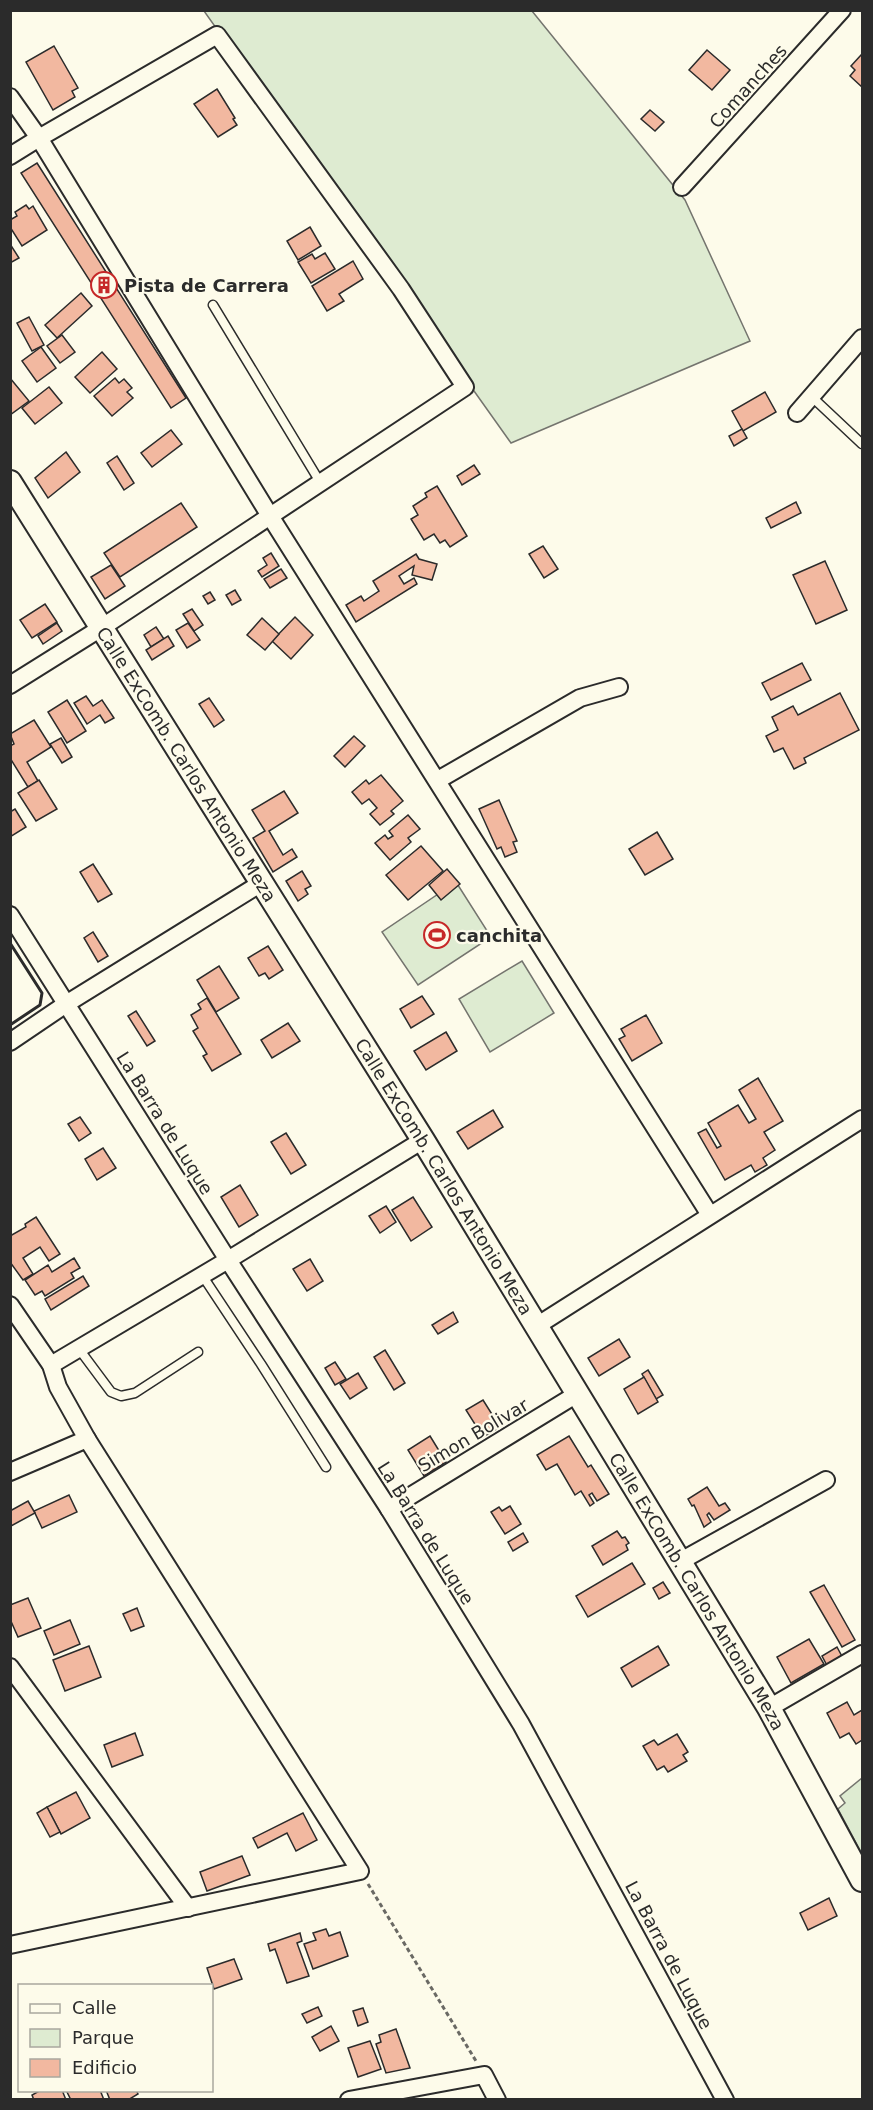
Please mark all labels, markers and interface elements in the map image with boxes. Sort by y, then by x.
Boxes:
street label: Comanches [705,40,791,132]
building icon: Pista de Carrera [89,270,119,300]
place label: Pista de Carrera [124,275,289,296]
street label: Calle ExComb. Carlos Antonio Meza [93,623,281,905]
sports icon: canchita [422,920,452,950]
place label: canchita [456,925,542,946]
street label: Calle ExComb. Carlos Antonio Meza [351,1034,537,1318]
street label: La Barra de Luque [112,1048,218,1198]
street label: Simon Bolivar [414,1394,532,1476]
street label: Calle ExComb. Carlos Antonio Meza [605,1449,789,1734]
street label: La Barra de Luque [373,1458,479,1608]
street label: La Barra de Luque [621,1877,717,2033]
legend [18,1984,213,2092]
text: Calle [72,1997,117,2018]
text: Parque [72,2027,134,2048]
text: Edificio [72,2057,137,2078]

